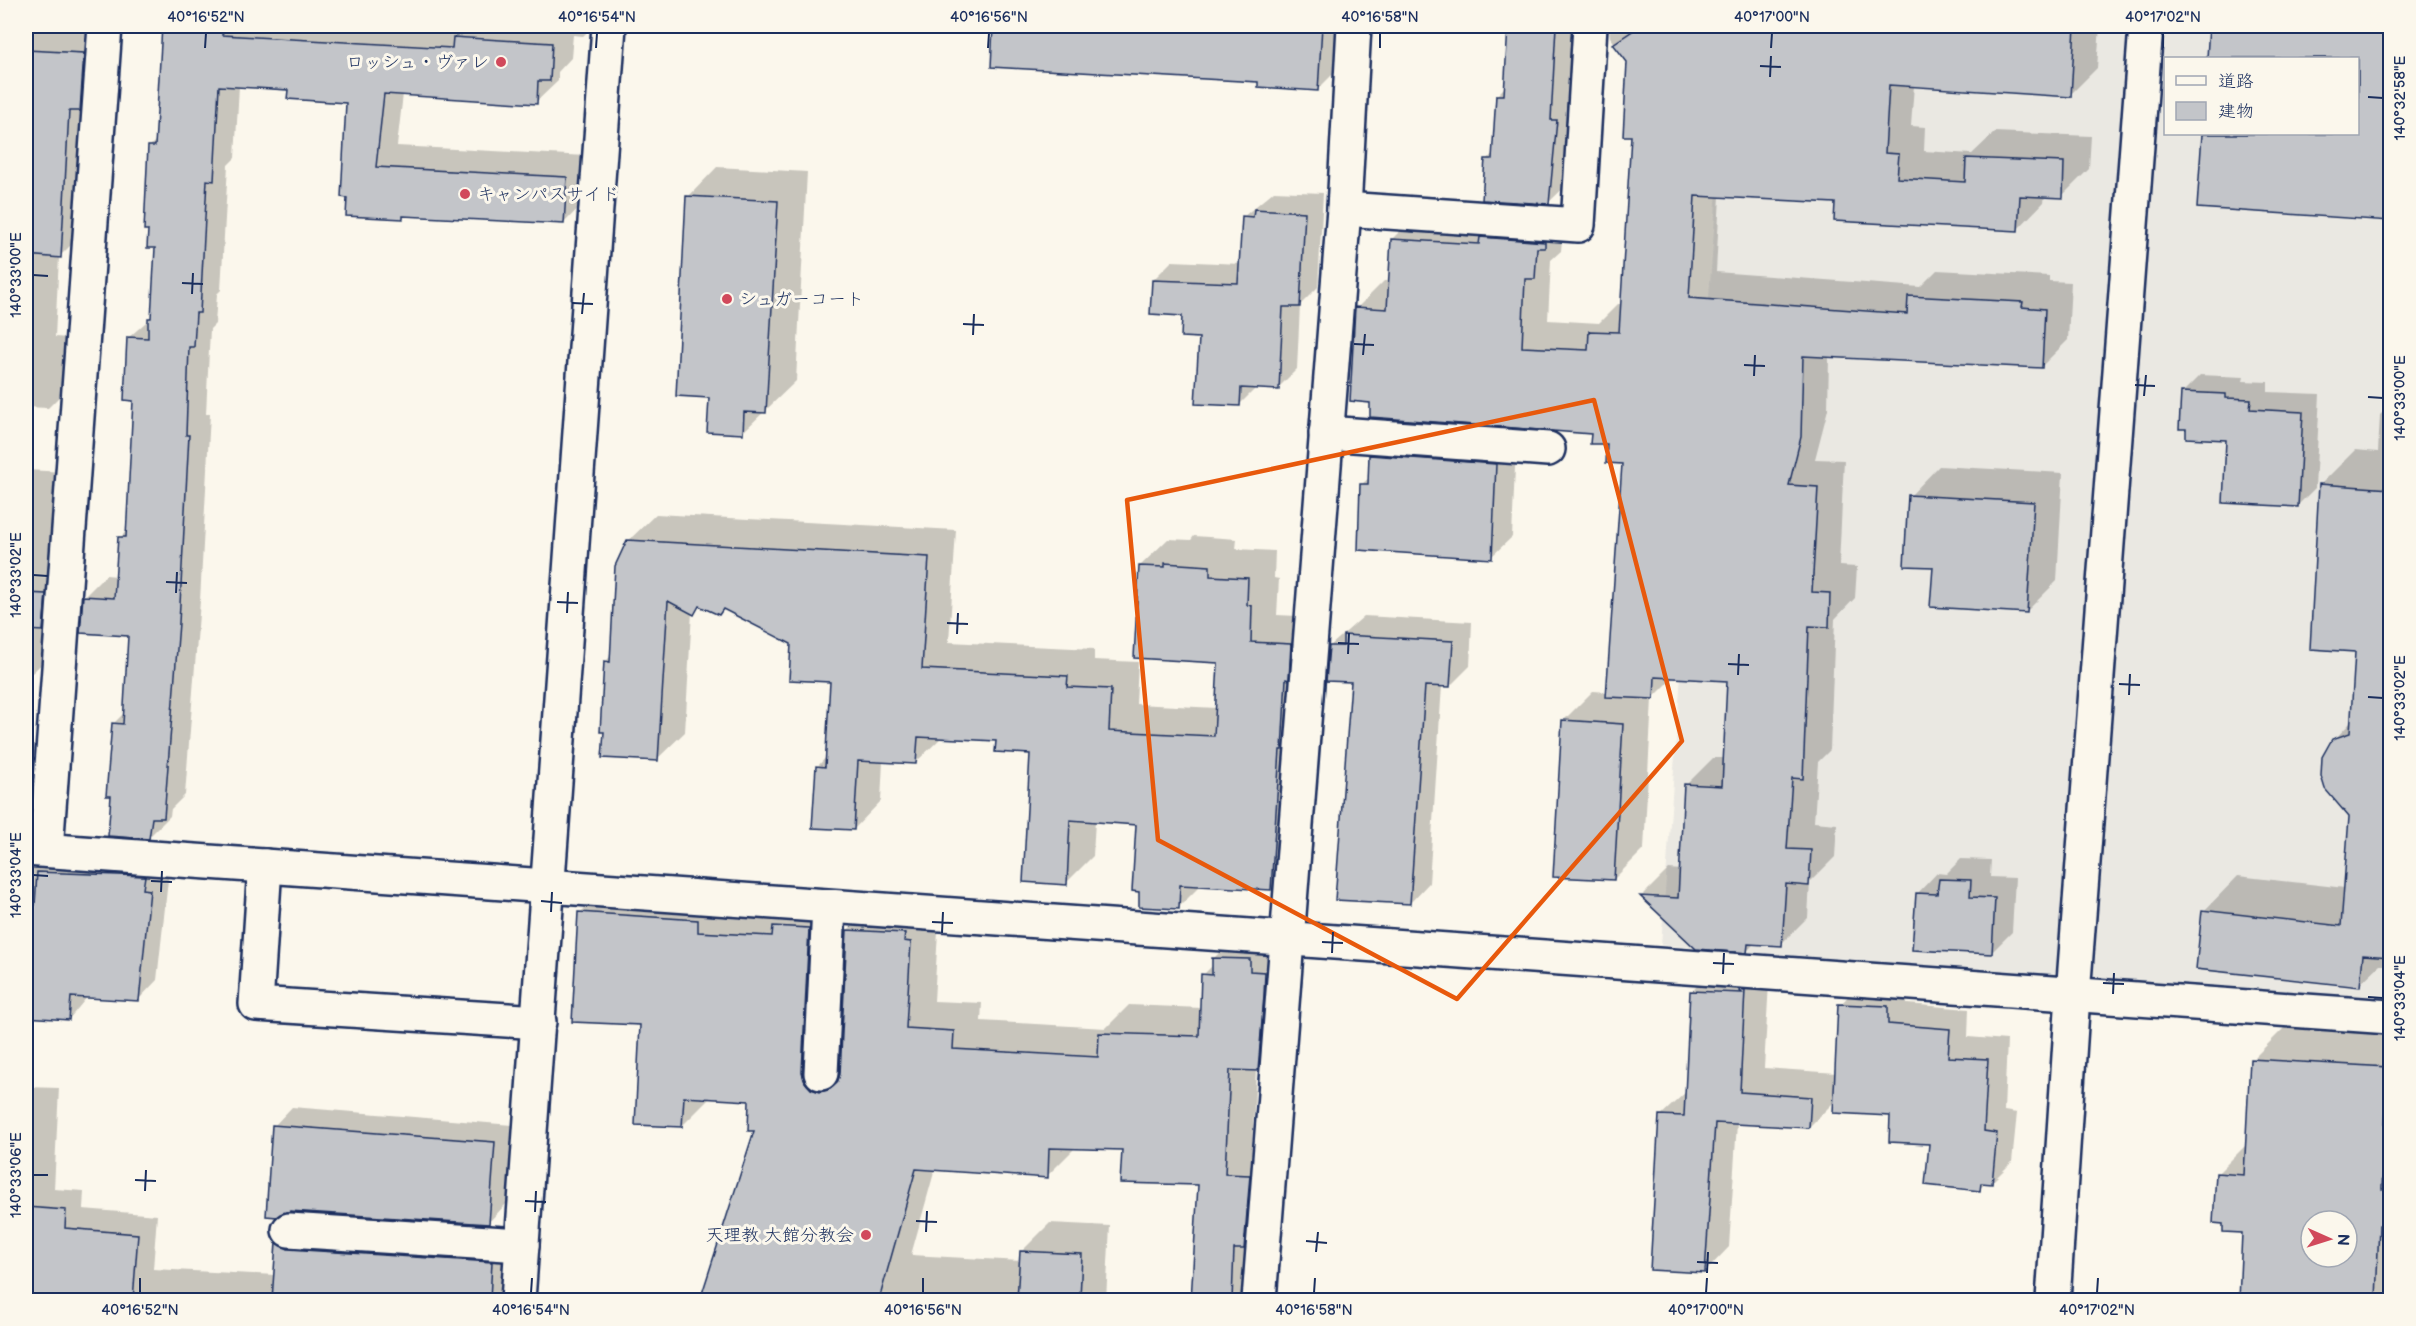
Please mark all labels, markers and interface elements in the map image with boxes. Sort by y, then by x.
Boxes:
text: 40°16'52"N [167,8,245,27]
text: 40°16'54"N [558,8,636,27]
text: 40°16'56"N [950,8,1028,27]
text: 40°16'58"N [1341,8,1419,27]
text: 40°17'00"N [1734,8,1810,27]
text: 40°17'02"N [2125,8,2201,27]
place label: ロッシュ・ヴァレ [346,52,489,73]
marker: ロッシュ・ヴァレ [494,55,508,69]
text: 140°32'58"E [2391,55,2410,140]
legend [2164,57,2359,135]
text: 道路 [2218,71,2254,92]
text: 建物 [2218,101,2254,122]
place label: キャンパスサイド [477,184,619,205]
marker: キャンパスサイド [458,187,472,201]
text: 140°33'00"E [7,232,26,318]
place label: シュガーコート [739,289,864,310]
marker: シュガーコート [720,292,734,306]
text: 140°33'00"E [2391,355,2410,441]
text: 140°33'02"E [7,532,26,618]
text: 140°33'02"E [2391,655,2410,741]
text: 140°33'04"E [7,832,26,918]
text: 140°33'04"E [2391,955,2410,1041]
text: 140°33'06"E [7,1132,26,1218]
north arrow [2299,1209,2359,1269]
place label: 天理教 大館分教会 [705,1225,854,1246]
marker: 天理教 大館分教会 [859,1228,873,1242]
text: N [2333,1233,2352,1246]
text: 40°16'52"N [101,1301,179,1320]
text: 40°16'54"N [492,1301,570,1320]
text: 40°16'56"N [884,1301,962,1320]
text: 40°16'58"N [1275,1301,1353,1320]
text: 40°17'00"N [1668,1301,1744,1320]
text: 40°17'02"N [2059,1301,2135,1320]

